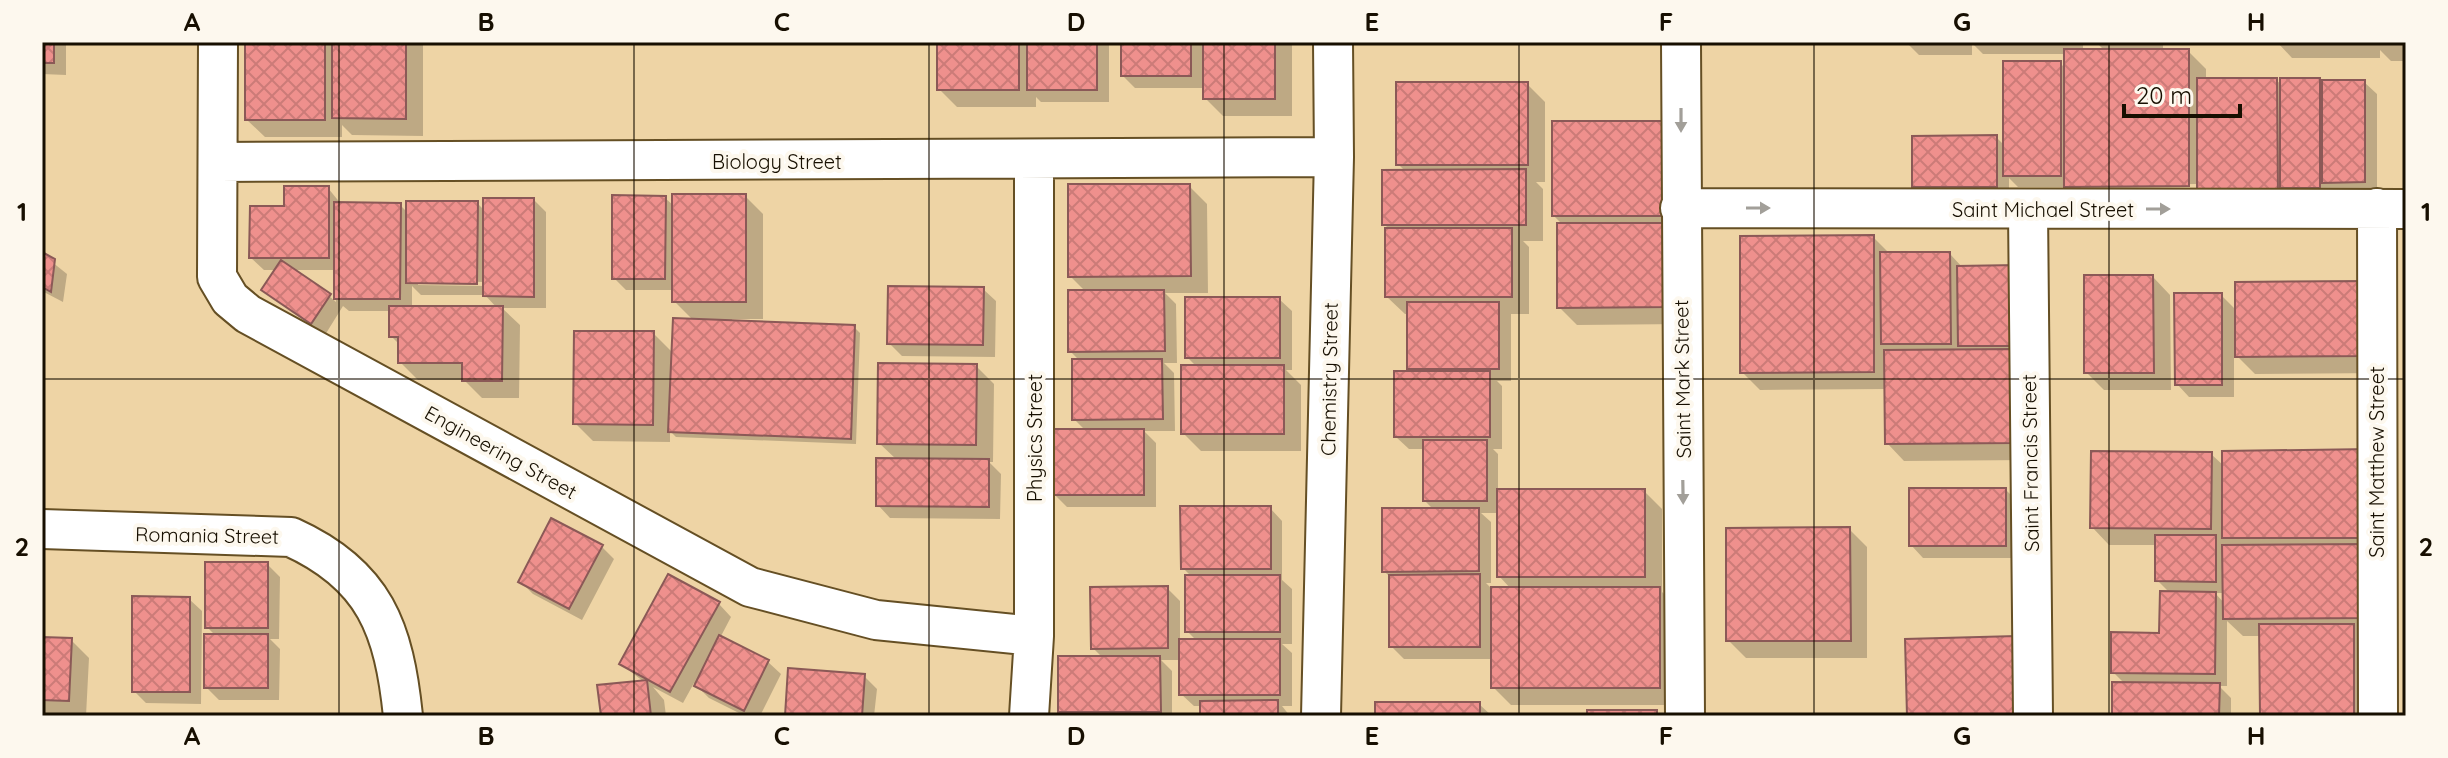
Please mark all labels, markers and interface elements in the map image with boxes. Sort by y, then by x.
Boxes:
text: A [184,5,201,38]
text: B [477,5,495,38]
text: C [774,5,790,38]
text: D [1067,5,1085,38]
text: E [1365,5,1379,38]
text: F [1659,5,1673,38]
text: G [1953,5,1971,38]
text: H [2247,5,2265,38]
scale bar [2124,68,2240,118]
text: 20 m [2136,80,2192,110]
one-way arrow [1675,108,1687,133]
street label: Biology Street [712,149,842,174]
text: 1 [17,195,27,228]
text: 1 [2421,195,2431,228]
street label: Saint Michael Street [1952,197,2134,222]
one-way arrow [1746,202,1771,214]
one-way arrow [2146,203,2171,215]
street label: Saint Mark Street [1668,299,1696,459]
street label: Chemistry Street [1315,302,1343,456]
street label: Saint Matthew Street [2364,366,2389,558]
street label: Physics Street [1022,374,1047,502]
street label: Saint Francis Street [2016,374,2044,552]
street label: Engineering Street [421,400,582,504]
one-way arrow [1677,480,1689,505]
street label: Romania Street [135,521,279,549]
text: 2 [15,530,29,563]
text: 2 [2419,530,2433,563]
text: A [184,719,201,752]
text: B [477,719,495,752]
text: C [774,719,790,752]
text: D [1067,719,1085,752]
text: E [1365,719,1379,752]
text: F [1659,719,1673,752]
text: G [1953,719,1971,752]
text: H [2247,719,2265,752]

